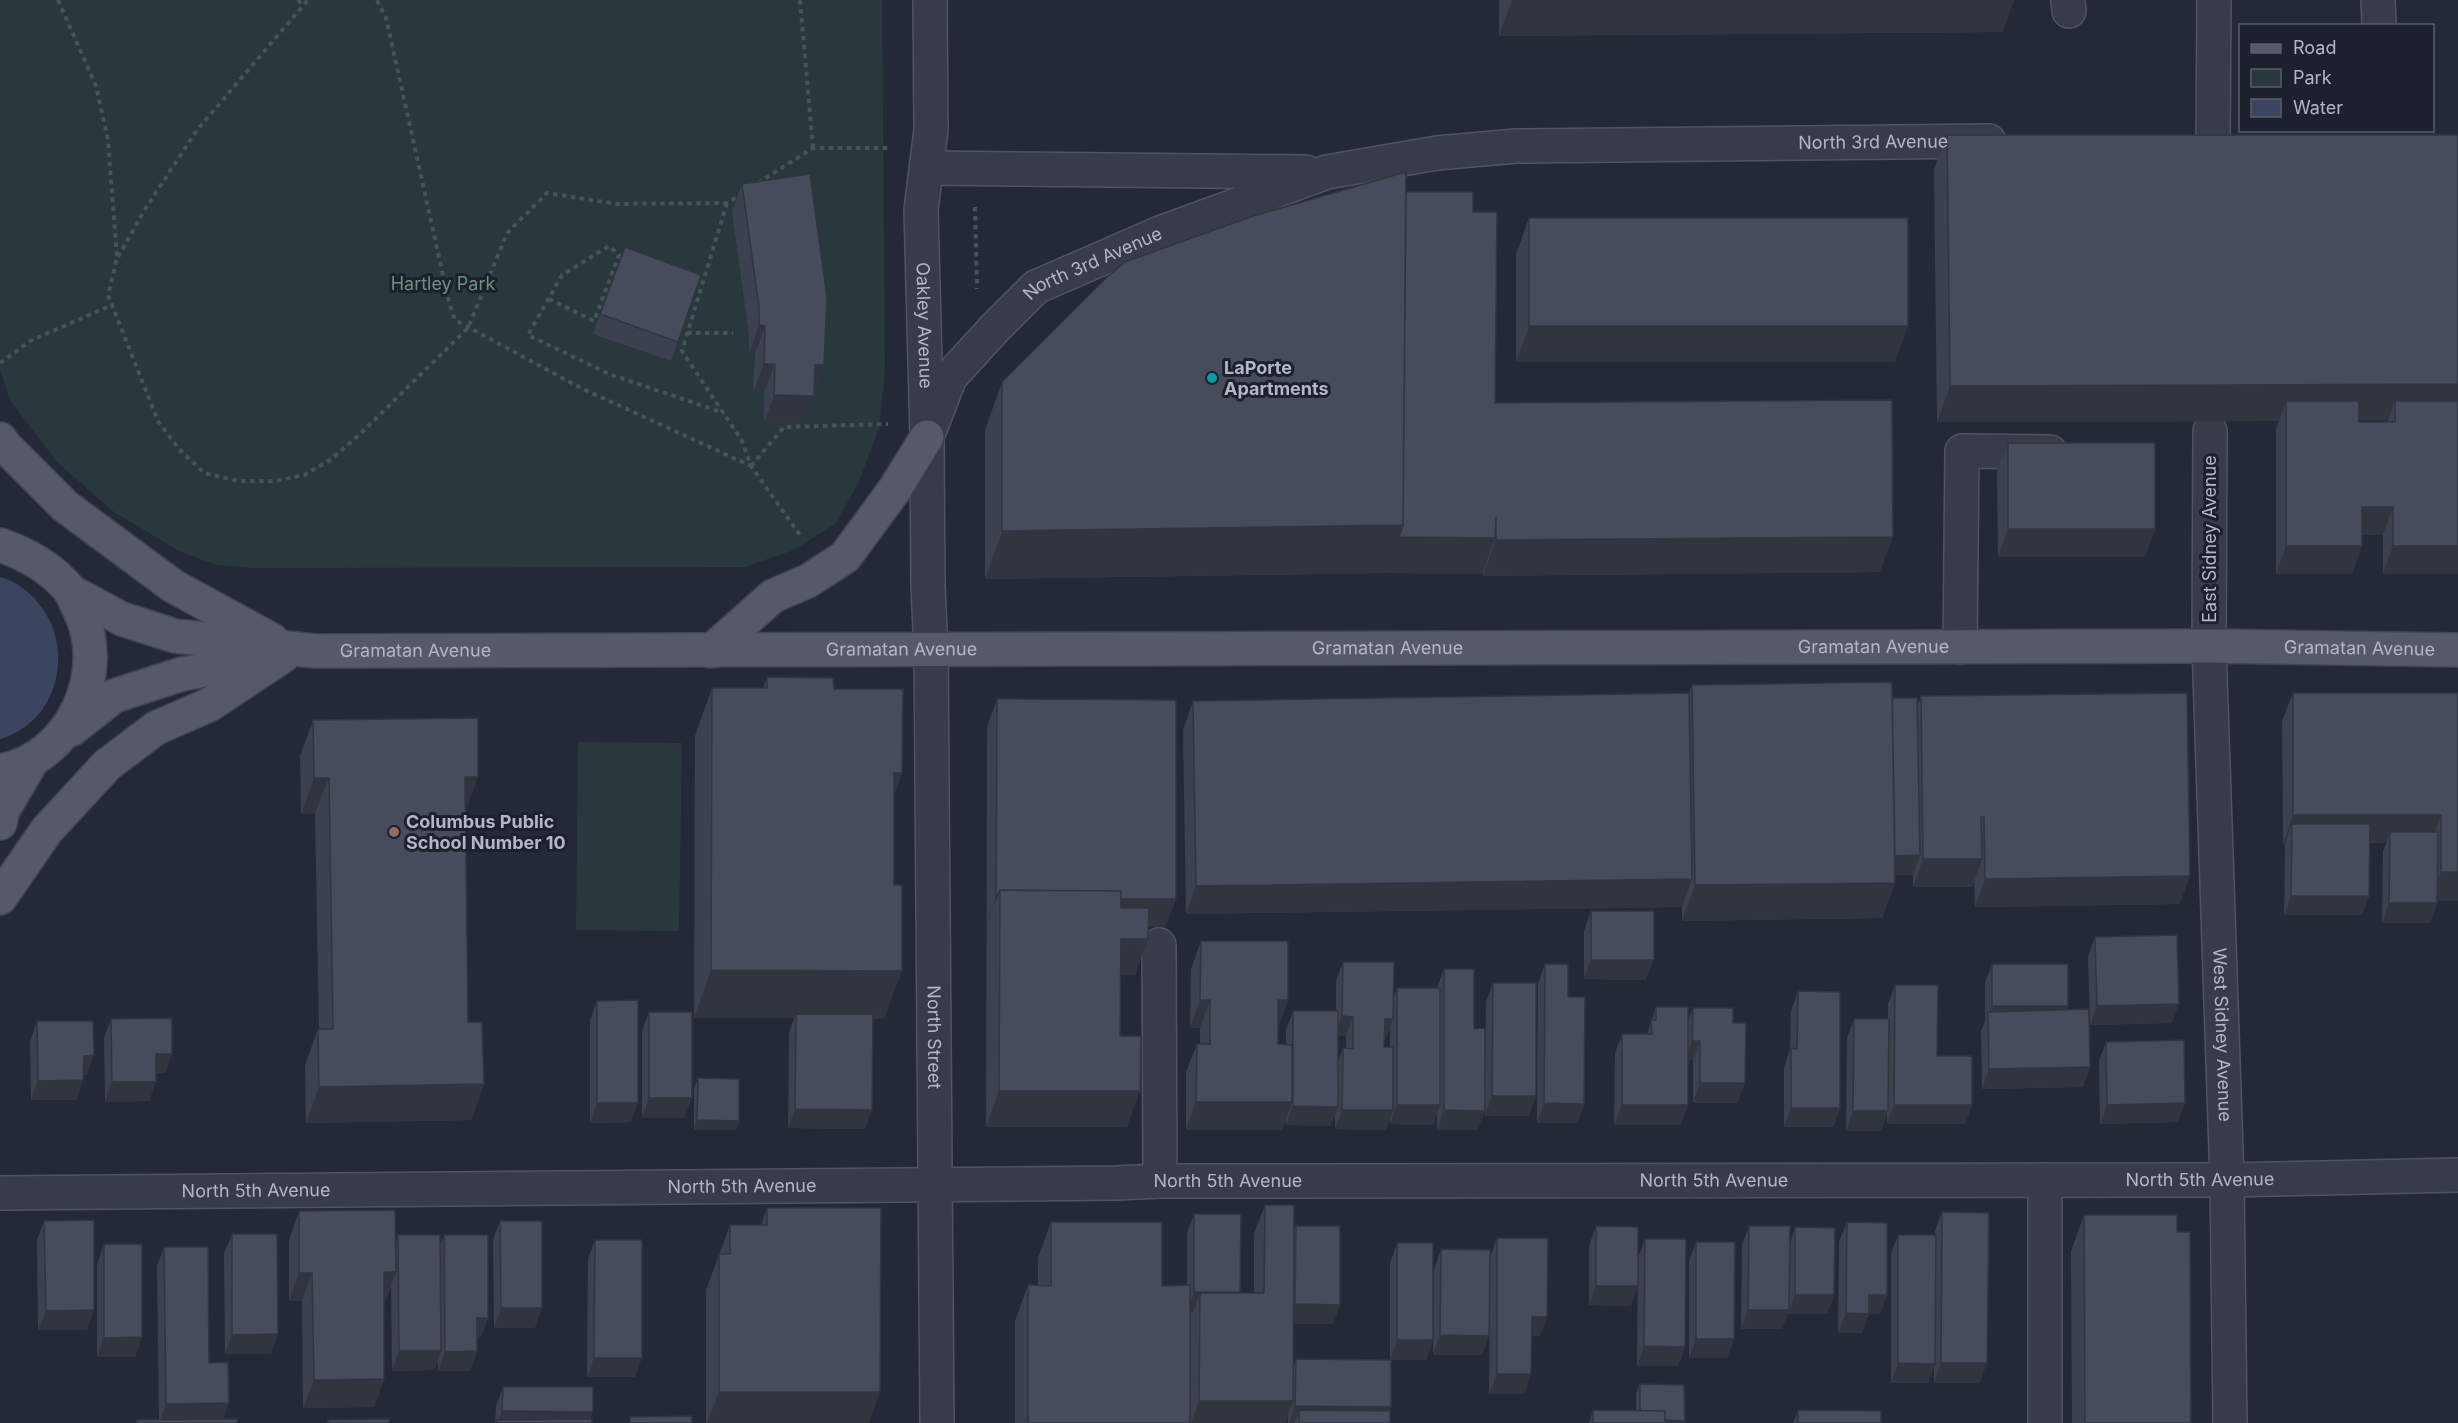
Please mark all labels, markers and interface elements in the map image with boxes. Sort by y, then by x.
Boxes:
legend [2239,24,2434,132]
text: Road [2293,37,2336,58]
text: Park [2293,67,2332,88]
text: Water [2293,97,2343,118]
street label: North 3rd Avenue [1798,130,1948,153]
street label: North 3rd Avenue [1018,223,1165,304]
street label: Oakley Avenue [912,262,937,389]
park label: Hartley Park [391,273,495,294]
place label: LaPorte Apartments [1224,357,1329,399]
marker: LaPorte Apartments [1205,371,1219,385]
street label: East Sidney Avenue [2199,455,2220,623]
street label: Gramatan Avenue [1798,636,1949,657]
street label: Gramatan Avenue [2284,636,2435,660]
street label: Gramatan Avenue [1312,637,1463,658]
street label: Gramatan Avenue [826,638,977,660]
street label: Gramatan Avenue [340,640,491,661]
place label: Columbus Public School Number 10 [406,811,566,853]
marker: Columbus Public School Number 10 [387,825,401,839]
street label: West Sidney Avenue [2209,947,2236,1122]
street label: North Street [924,985,945,1089]
street label: North 5th Avenue [2125,1168,2275,1190]
street label: North 5th Avenue [1639,1169,1788,1191]
street label: North 5th Avenue [1153,1170,1302,1191]
street label: North 5th Avenue [667,1175,816,1197]
street label: North 5th Avenue [181,1179,331,1201]

